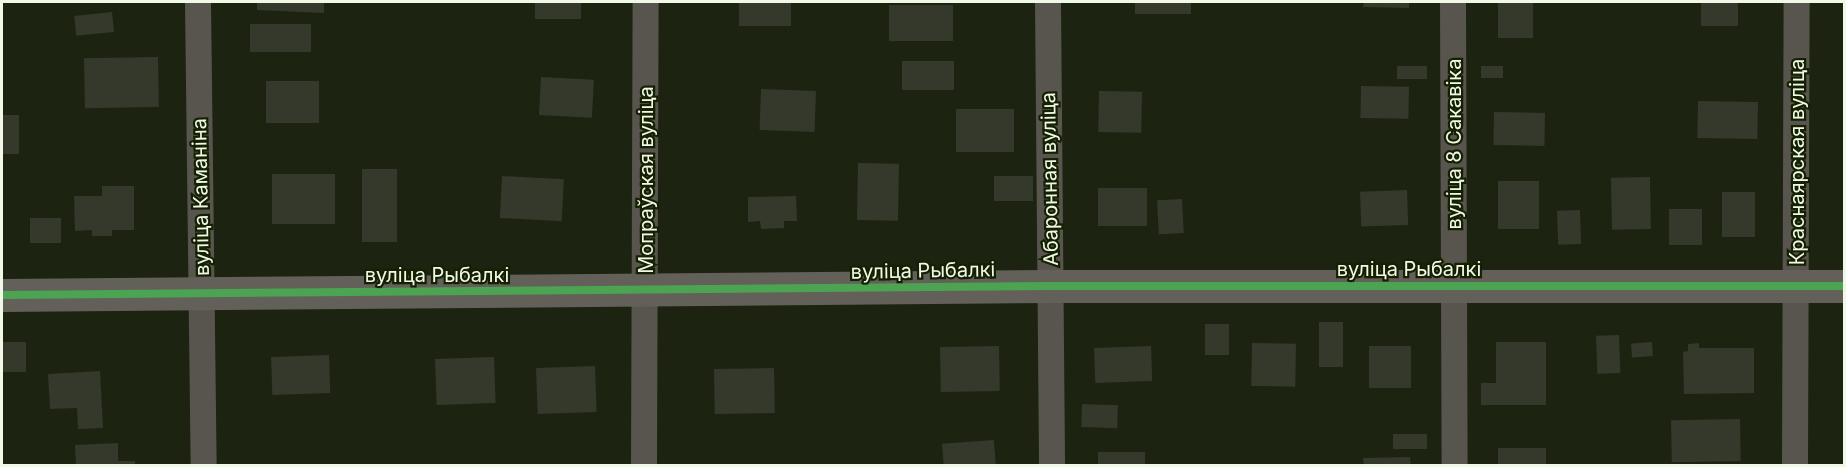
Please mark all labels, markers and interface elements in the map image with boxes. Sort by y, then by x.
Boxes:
street label: вуліца 8 Сакавіка [1442,59,1466,229]
street label: Краснаярская вуліца [1785,59,1809,265]
street label: Мопраўская вуліца [634,86,658,274]
street label: Абаронная вуліца [1036,92,1064,266]
street label: вуліца Каманіна [188,118,214,276]
street label: вуліца Рыбалкі [1337,257,1481,281]
street label: вуліца Рыбалкі [851,258,995,284]
street label: вуліца Рыбалкі [365,263,509,287]

